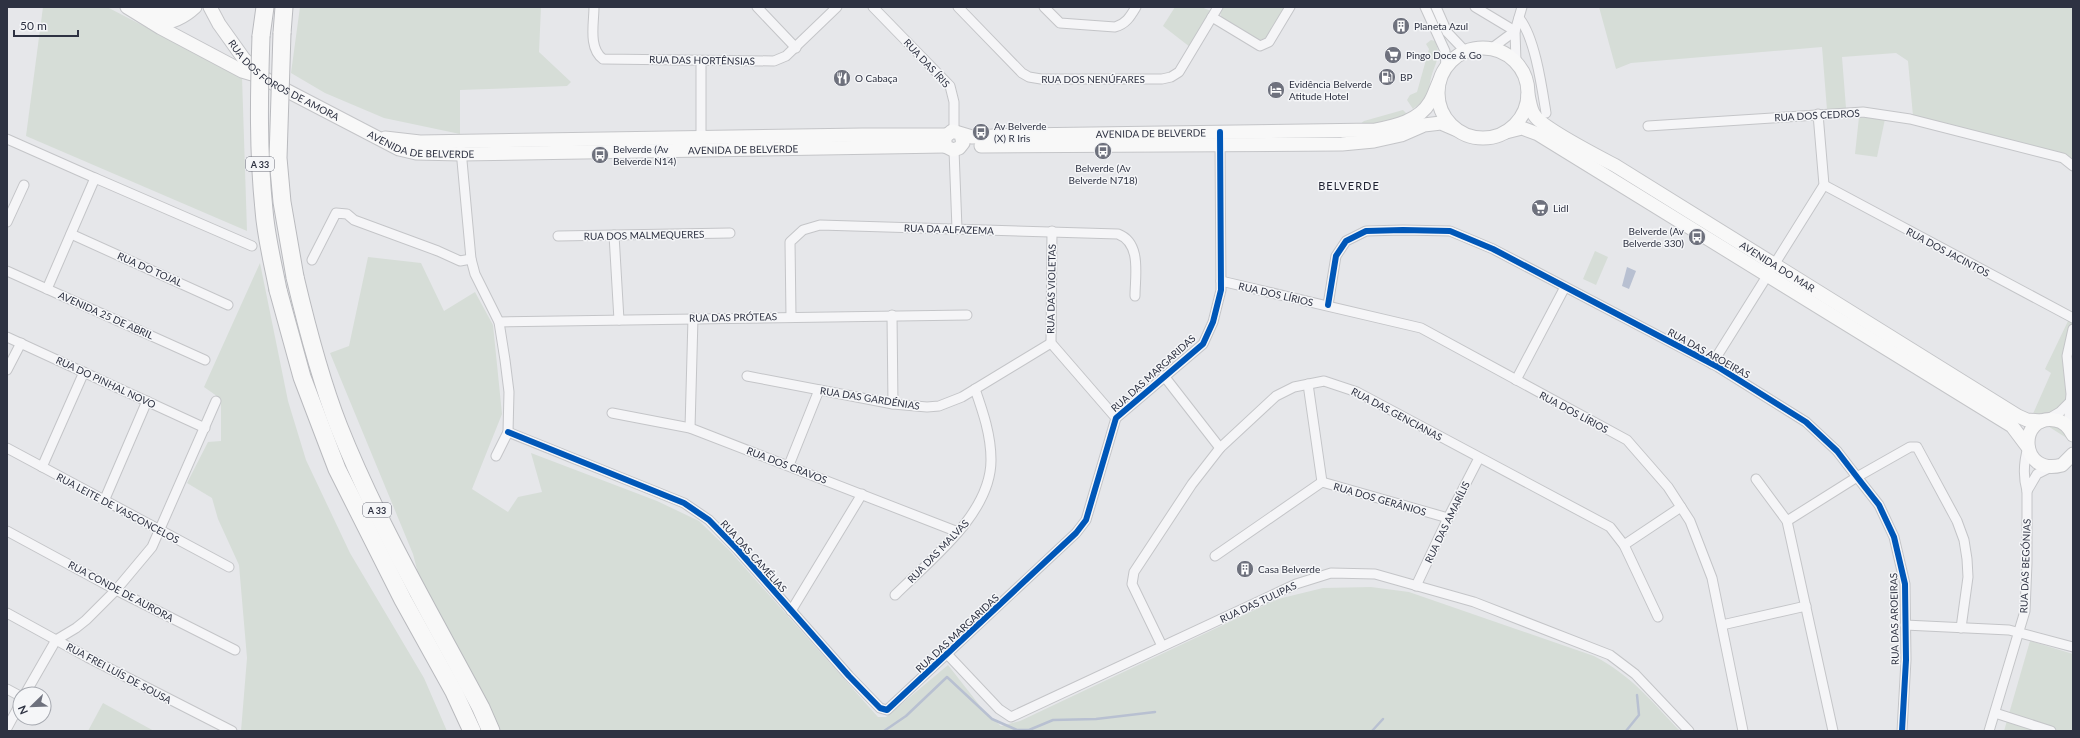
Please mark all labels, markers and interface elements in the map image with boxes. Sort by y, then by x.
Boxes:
scale bar [14,12,78,38]
building icon: Planeta Azul [1391,16,1411,36]
text: 50 m [20,18,47,33]
place label: Planeta Azul [1414,20,1468,32]
street label: RUA DAS ÍRIS [902,36,952,90]
street label: RUA DOS FOROS DE AMORA [226,37,342,123]
supermarket icon: Pingo Doce & Go [1383,45,1403,65]
place label: Pingo Doce & Go [1406,49,1482,61]
street label: RUA DAS HORTÊNSIAS [649,53,755,67]
fuel station icon: BP [1377,67,1397,87]
restaurant icon: O Cabaça [832,68,852,88]
place label: BP [1400,71,1412,83]
place label: O Cabaça [855,72,898,84]
street label: RUA DOS NENÚFARES [1041,73,1145,85]
place label: Evidência Belverde Atitude Hotel [1289,78,1372,102]
hotel icon: Evidência Belverde Atitude Hotel [1266,80,1286,100]
street label: RUA DOS CEDROS [1774,107,1860,123]
place label: Av Belverde (X) R Iris [994,120,1047,144]
bus stop icon: Av Belverde (X) R Iris [971,122,991,142]
street label: AVENIDA DE BELVERDE [1096,126,1206,140]
street label: AVENIDA DE BELVERDE [366,128,475,160]
bus stop icon: Belverde (Av Belverde N718) [1093,141,1113,161]
street label: AVENIDA DE BELVERDE [688,142,799,156]
place label: Belverde (Av Belverde N14) [613,143,676,167]
bus stop icon: Belverde (Av Belverde N14) [590,145,610,165]
road number: A 33 [246,157,274,171]
place label: Belverde (Av Belverde N718) [1069,162,1138,186]
district label: BELVERDE [1318,179,1380,192]
supermarket icon: Lidl [1530,198,1550,218]
place label: Lidl [1553,202,1569,214]
street label: RUA DA ALFAZEMA [904,221,994,237]
place label: Belverde (Av Belverde 330) [1623,225,1685,249]
street label: RUA DOS JACINTOS [1904,225,1992,279]
bus stop icon: Belverde (Av Belverde 330) [1687,227,1707,247]
street label: RUA DOS MALMEQUERES [584,228,704,242]
street label: AVENIDA DO MAR [1738,239,1818,295]
street label: RUA DAS VIOLETAS [1044,244,1058,334]
street label: RUA DO TOJAL [116,249,184,289]
street label: RUA DOS LÍRIOS [1237,280,1315,308]
street label: AVENIDA 25 DE ABRIL [57,289,155,341]
street label: RUA DAS PRÓTEAS [689,310,777,324]
street label: RUA DAS AROEIRAS [1666,325,1752,381]
street label: RUA DAS MARGARIDAS [1108,332,1198,414]
street label: RUA DO PINHAL NOVO [54,354,158,410]
street label: RUA DAS GARDÉNIAS [819,384,921,412]
street label: RUA DAS GENCIANAS [1349,385,1445,443]
street label: RUA DOS LÍRIOS [1537,389,1611,435]
street label: RUA DOS CRAVOS [745,444,829,486]
street label: RUA LEITE DE VASCONCELOS [55,470,181,546]
street label: RUA DAS AMARÍLIS [1422,479,1472,565]
street label: RUA DOS GERÂNIOS [1332,480,1428,518]
road number: A 33 [363,503,391,517]
street label: RUA DAS CAMÉLIAS [718,517,790,595]
street label: RUA DAS MALVAS [905,517,971,585]
street label: RUA DAS BEGÓNIAS [2017,519,2033,613]
street label: RUA CONDE DE AURORA [66,558,176,624]
building icon: Casa Belverde [1235,559,1255,579]
place label: Casa Belverde [1258,563,1320,575]
street label: RUA DAS AROEIRAS [1887,573,1901,665]
street label: RUA DAS TULIPAS [1218,579,1298,625]
street label: RUA DAS MARGARIDAS [913,591,1001,675]
street label: RUA FREI LUÍS DE SOUSA [64,640,174,706]
north arrow [12,686,52,726]
text: N [15,704,30,717]

